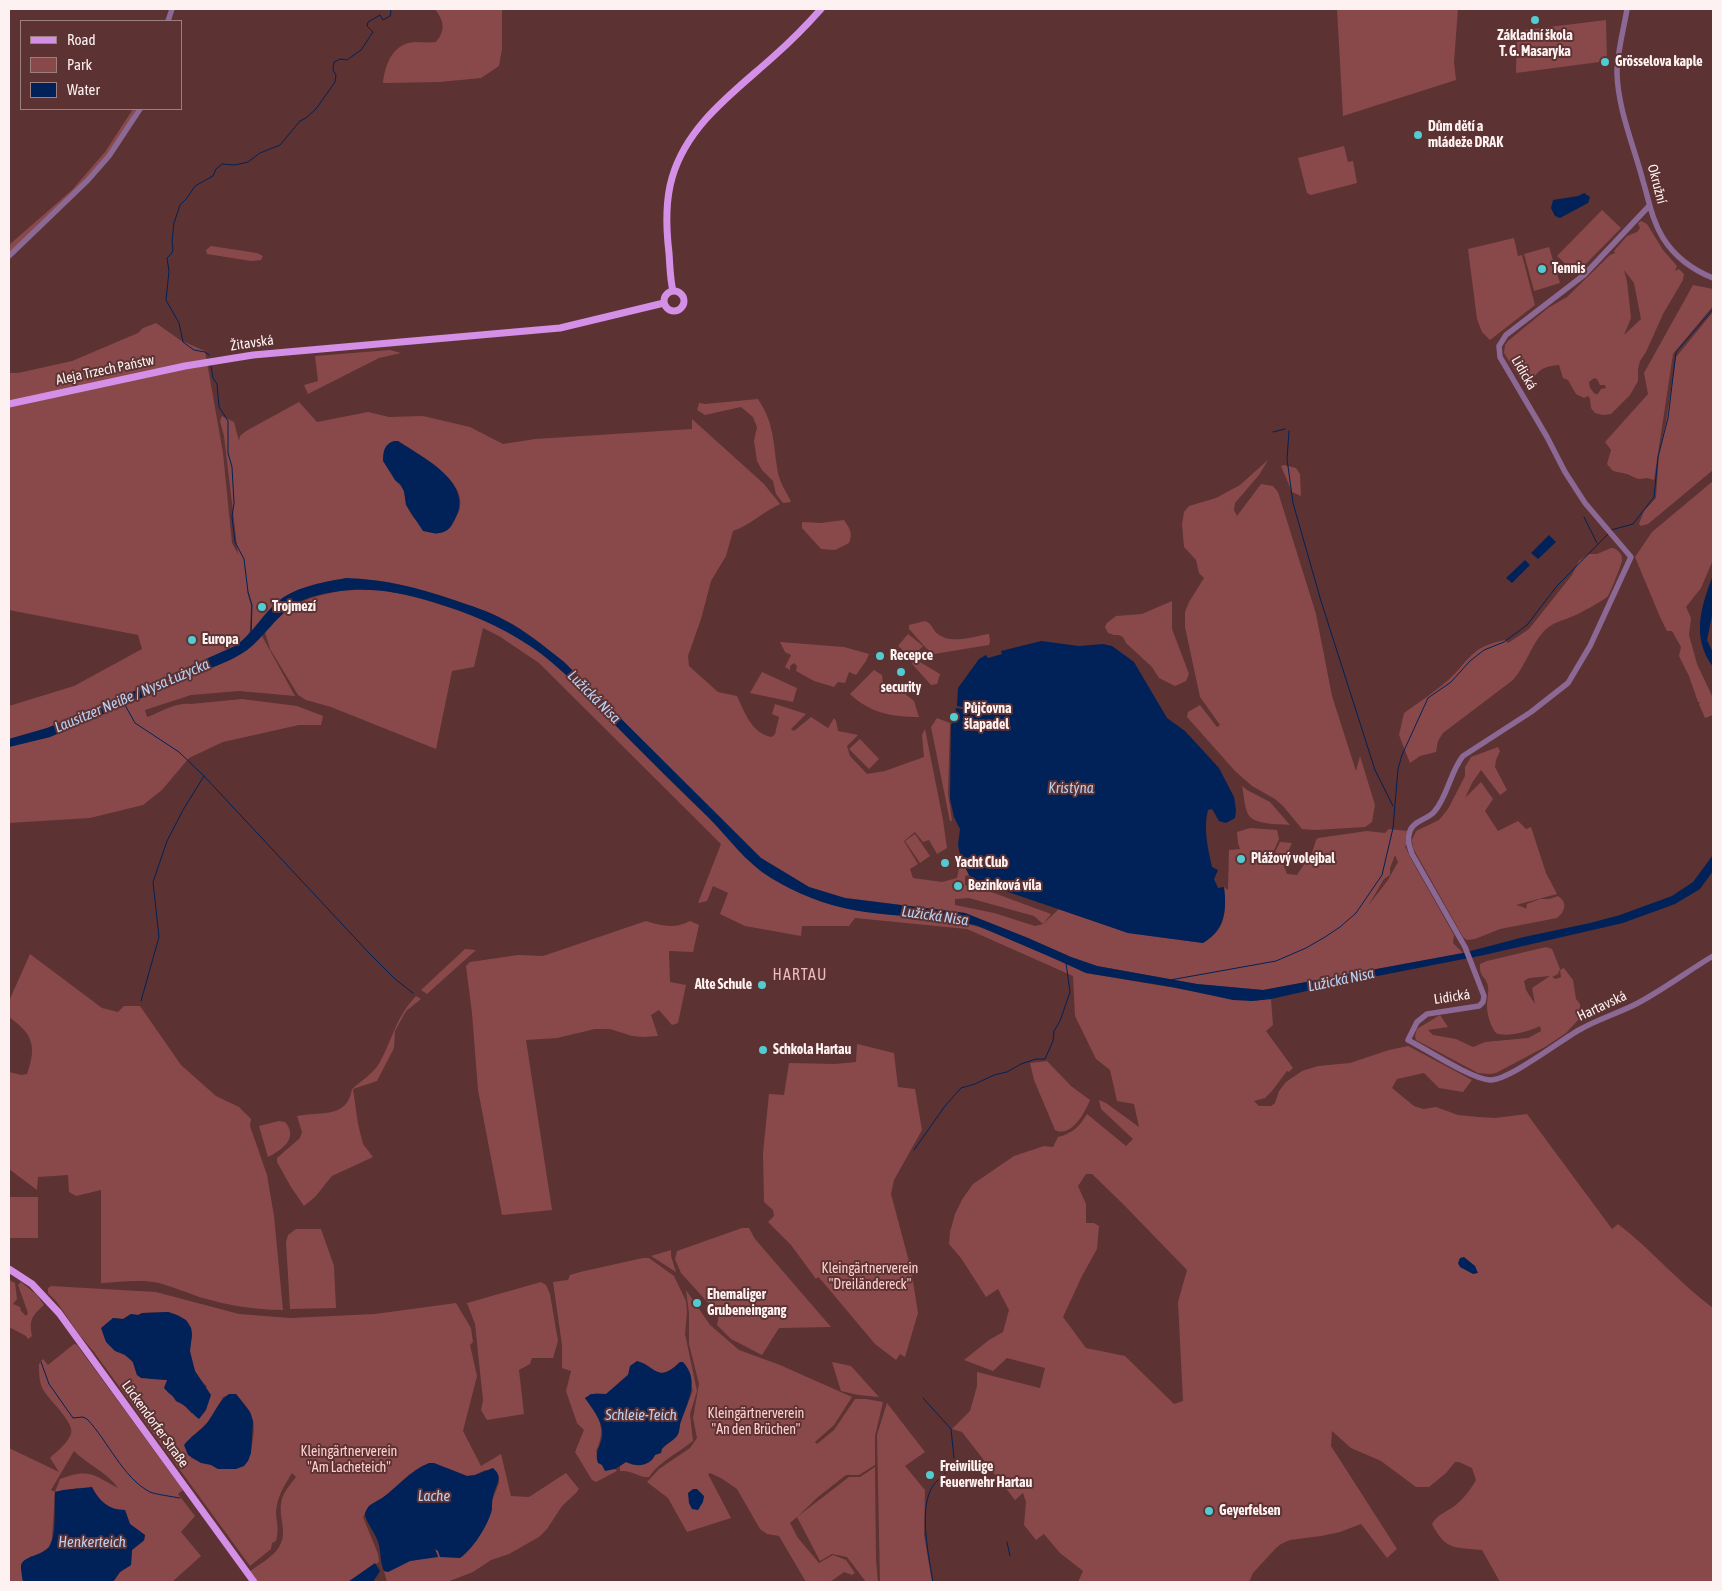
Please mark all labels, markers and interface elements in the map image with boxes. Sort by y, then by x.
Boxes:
marker: Základní škola T. G. Masaryka [1529,14,1541,26]
legend [20,20,182,110]
place label: Základní škola T. G. Masaryka [1497,28,1573,60]
text: Road [67,31,96,48]
place label: Grösselova kaple [1615,54,1703,70]
text: Park [67,56,92,73]
marker: Grösselova kaple [1599,56,1611,68]
text: Water [67,81,100,98]
place label: Dům dětí a mládeže DRAK [1428,119,1503,152]
marker: Dům dětí a mládeže DRAK [1412,129,1424,141]
street label: Okružní [1644,162,1670,206]
place label: Tennis [1552,261,1585,277]
marker: Tennis [1536,263,1548,275]
street label: Žitavská [229,332,275,354]
street label: Aleja Trzech Państw [54,351,156,389]
street label: Lidická [1508,353,1540,393]
place label: Trojmezí [272,599,316,615]
marker: Trojmezí [256,601,268,613]
place label: Europa [202,632,239,648]
marker: Europa [186,634,198,646]
place label: Recepce [890,648,933,664]
marker: Recepce [874,650,886,662]
water label: Lausitzer Neiße / Nysa Łużycka [52,655,212,737]
marker: security [895,666,907,678]
water label: Lužická Nisa [564,667,624,727]
place label: security [881,680,921,696]
place label: Půjčovna šlapadel [964,701,1012,734]
marker: Půjčovna šlapadel [948,711,960,723]
water label: Kristýna [1048,779,1094,797]
place label: Plážový volejbal [1251,851,1335,867]
marker: Plážový volejbal [1235,853,1247,865]
place label: Yacht Club [955,855,1008,871]
marker: Yacht Club [939,857,951,869]
place label: Bezinková víla [968,878,1042,894]
marker: Bezinková víla [952,880,964,892]
water label: Lužická Nisa [900,902,970,930]
water label: Lužická Nisa [1306,964,1376,996]
district label: HARTAU [772,965,828,985]
place label: Alte Schule [695,977,752,993]
marker: Alte Schule [756,979,768,991]
street label: Lidická [1433,986,1471,1008]
street label: Hartavská [1575,987,1629,1025]
place label: Schkola Hartau [773,1042,851,1058]
marker: Schkola Hartau [757,1044,769,1056]
park label: Kleingärtnerverein "Dreiländereck" [822,1261,918,1294]
place label: Ehemaliger Grubeneingang [707,1287,787,1320]
marker: Ehemaliger Grubeneingang [691,1297,703,1309]
street label: Lückendorfer Straße [118,1377,192,1471]
water label: Schleie-Teich [605,1406,677,1424]
park label: Kleingärtnerverein "An den Brüchen" [708,1406,804,1438]
park label: Kleingärtnerverein "Am Lacheteich" [301,1444,397,1476]
place label: Freiwillige Feuerwehr Hartau [940,1459,1032,1491]
marker: Freiwillige Feuerwehr Hartau [924,1469,936,1481]
water label: Lache [418,1487,450,1505]
place label: Geyerfelsen [1219,1503,1281,1519]
marker: Geyerfelsen [1203,1505,1215,1517]
water label: Henkerteich [58,1533,126,1551]

